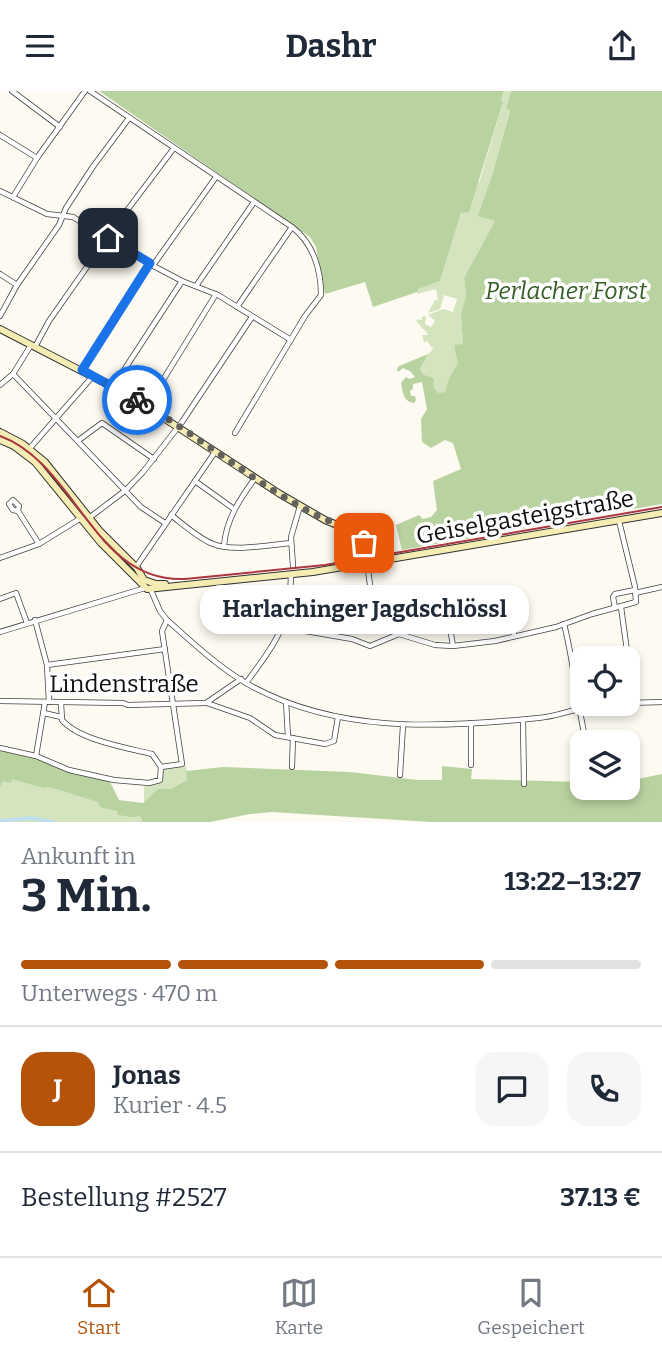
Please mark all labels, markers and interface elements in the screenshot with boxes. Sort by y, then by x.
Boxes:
icon: menu [21,27,59,65]
text: Dashr [285,27,377,65]
icon: share [603,27,641,65]
pin [78,208,138,268]
icon: home [89,219,127,257]
park label: Perlacher Forst [485,277,648,305]
courier [102,365,172,435]
icon: bike [118,381,156,419]
street label: Geiselgasteigstraße [414,484,636,550]
pin [334,513,394,573]
icon: bag [345,524,383,562]
callout: Harlachinger Jagdschlössl [200,585,528,634]
text: Harlachinger Jagdschlössl [222,595,507,623]
map controls [570,646,640,800]
button: locate [570,646,640,716]
street label: Lindenstraße [49,670,199,698]
button: layers [570,730,640,800]
text: Ankunft in [21,842,136,870]
text: 13:22–13:27 [504,866,641,897]
text: 3 Min. [21,868,152,923]
text: Unterwegs · 470 m [21,979,217,1007]
button: chat [475,1052,549,1126]
button: phone [567,1052,641,1126]
text: Jonas [113,1060,181,1091]
text: J [54,1074,62,1105]
text: Kurier · 4.5 [113,1091,227,1119]
text: Bestellung #2527 [21,1182,227,1213]
text: 37.13 € [560,1182,641,1213]
tab: Start [77,1274,121,1339]
tab: Karte [275,1274,323,1339]
tab: Gespeichert [477,1274,585,1339]

